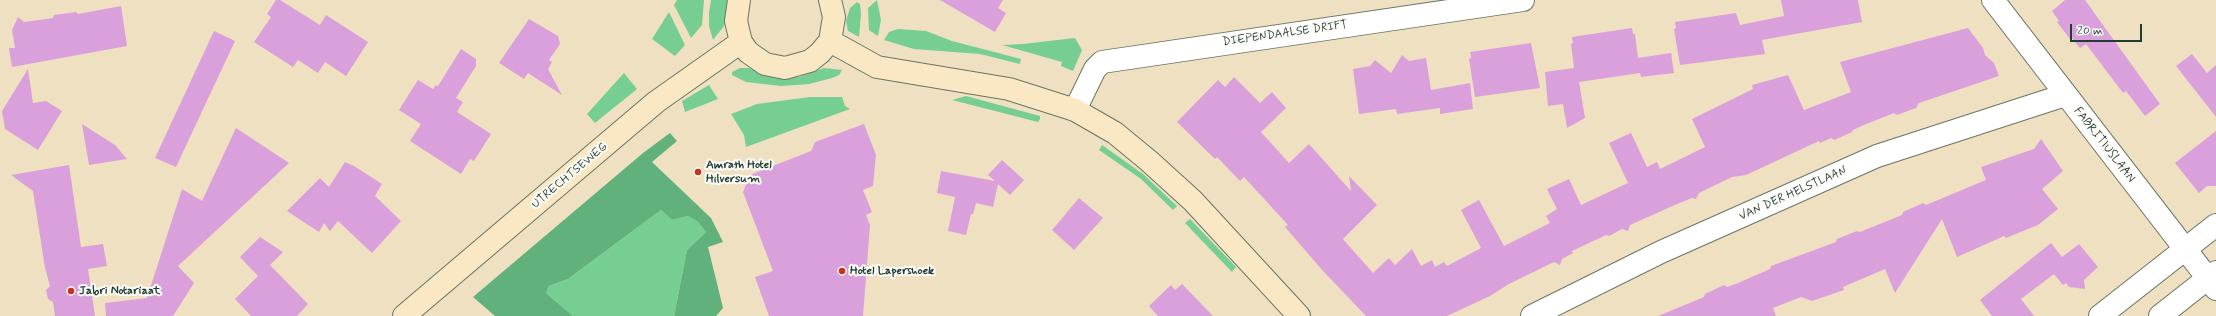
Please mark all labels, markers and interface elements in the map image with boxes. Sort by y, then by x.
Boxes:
scale bar [2072,16,2144,42]
street label: DIEPENDAALSE DRIFT [1222,18,1348,50]
text: 20 m [2077,23,2103,39]
street label: FABRITIUSLAAN [2070,104,2138,186]
street label: UTRECHTSEWEG [529,140,611,212]
place label: Amrath Hotel Hilversum [706,158,772,186]
street label: VAN DER HELSTLAAN [1737,164,1849,224]
marker: Amrath Hotel Hilversum [693,167,703,177]
place label: Hotel Lapershoek [850,264,934,278]
marker: Hotel Lapershoek [837,266,847,276]
place label: Jabri Notariaat [79,284,160,298]
marker: Jabri Notariaat [66,286,76,296]

